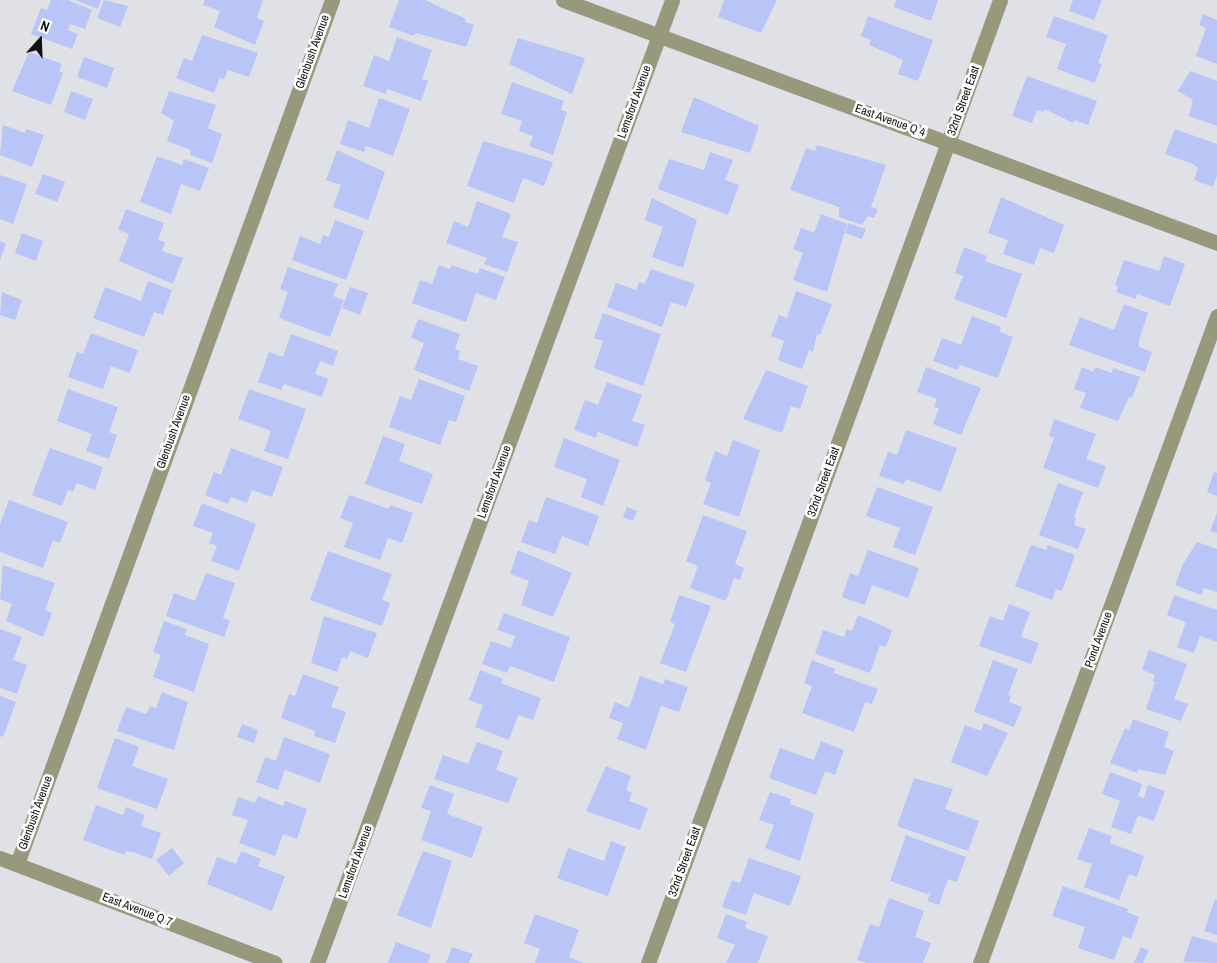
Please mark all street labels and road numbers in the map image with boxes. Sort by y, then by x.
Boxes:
street label: Glenbush Avenue [293,13,333,91]
street label: Lemsford Avenue [615,63,655,141]
street label: 32nd Street East [945,64,983,138]
street label: East Avenue Q 4 [853,102,927,140]
street label: Glenbush Avenue [154,393,194,471]
street label: Lemsford Avenue [475,443,515,521]
street label: 32nd Street East [805,445,843,519]
street label: Pond Avenue [1082,610,1116,670]
street label: Glenbush Avenue [16,774,56,852]
street label: Lemsford Avenue [336,823,376,901]
street label: 32nd Street East [666,825,704,899]
street label: East Avenue Q 7 [100,890,174,930]

